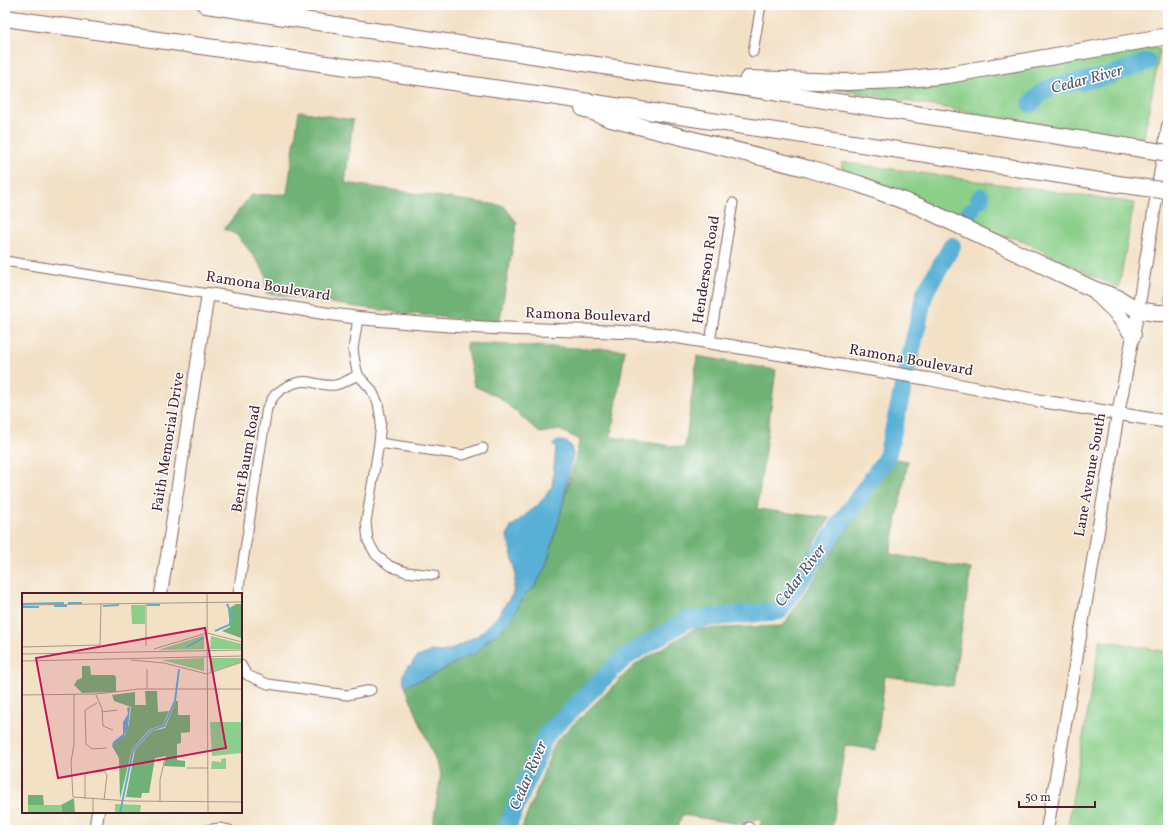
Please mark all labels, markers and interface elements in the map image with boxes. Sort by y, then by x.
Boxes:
water label: Cedar River [1049,60,1126,100]
street label: Henderson Road [688,214,726,326]
street label: Ramona Boulevard [204,267,332,307]
street label: Ramona Boulevard [525,303,651,329]
street label: Ramona Boulevard [847,340,975,382]
street label: Faith Memorial Drive [148,371,190,513]
street label: Bent Baum Road [227,403,267,515]
street label: Lane Avenue South [1070,411,1112,539]
water label: Cedar River [770,539,832,612]
inset map [22,593,242,813]
water label: Cedar River [505,737,554,814]
scale bar [1019,783,1095,809]
text: 50 m [1025,790,1051,806]

